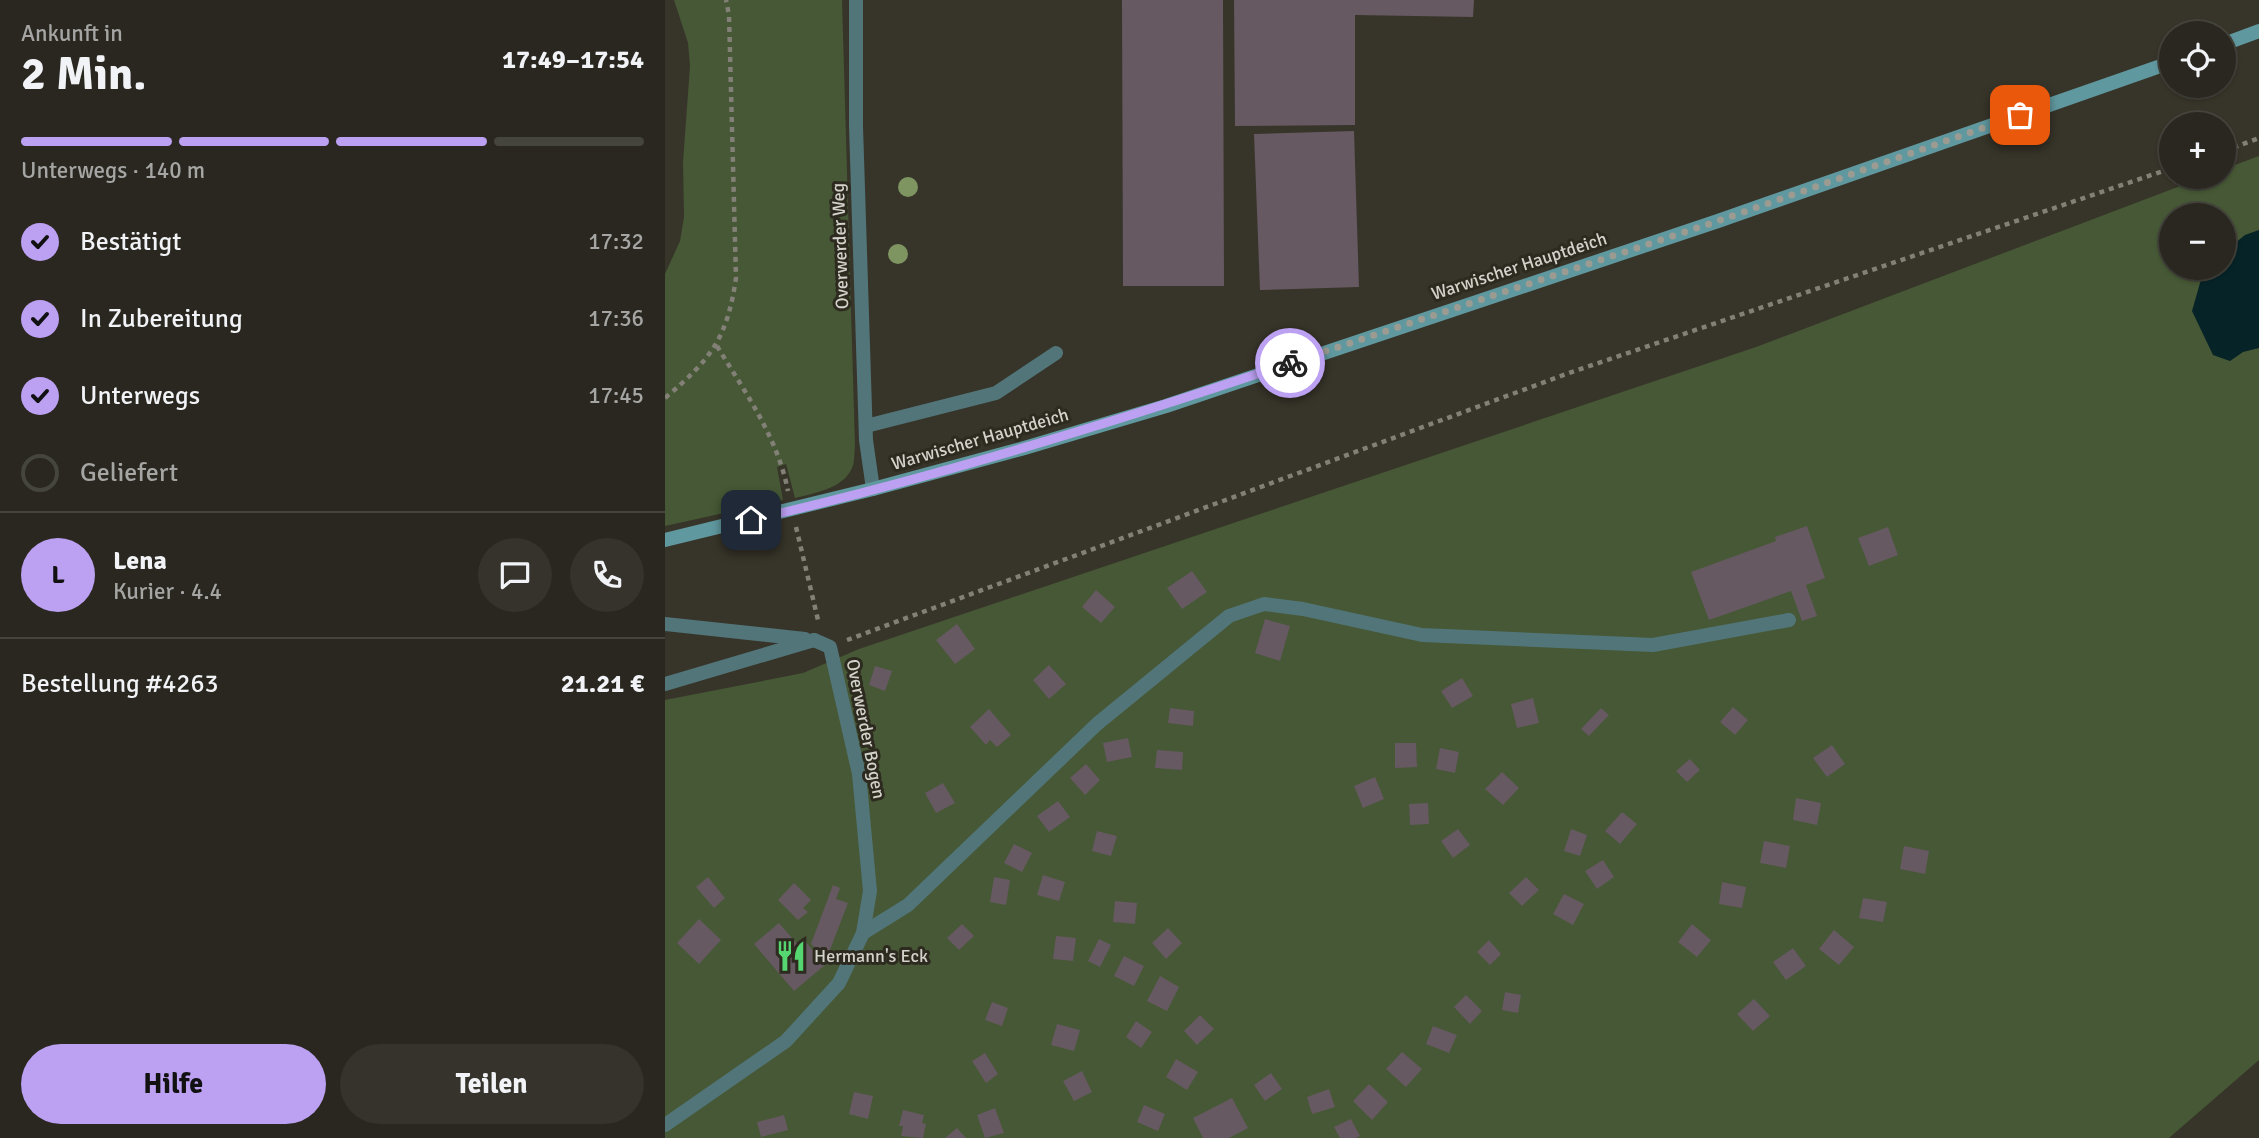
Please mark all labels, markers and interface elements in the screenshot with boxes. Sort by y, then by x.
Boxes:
text: Ankunft in [21,19,123,48]
map controls [2159,21,2236,280]
button: locate [2159,21,2236,98]
text: 17:49–17:54 [502,44,644,76]
text: 2 Min. [21,46,146,102]
pin [1990,85,2050,145]
icon: bag [2001,96,2039,134]
button: + [2159,112,2236,189]
text: Unterwegs · 140 m [21,156,205,185]
street label: Overwerder Weg [827,183,853,309]
button: − [2159,203,2236,280]
icon: check [21,223,59,261]
text: Bestätigt [80,226,181,258]
text: 17:32 [588,227,644,256]
street label: Warwischer Hauptdeich [1428,227,1610,305]
icon: check [21,300,59,338]
text: In Zubereitung [80,303,243,335]
text: 17:36 [588,304,644,333]
courier [1255,328,1325,398]
icon: bike [1271,344,1309,382]
icon: check [21,377,59,415]
text: Unterwegs [80,380,200,412]
text: 17:45 [588,381,644,410]
street label: Warwischer Hauptdeich [889,403,1071,475]
text: Geliefert [80,457,178,489]
pin [721,490,781,550]
icon: home [732,501,770,539]
button: chat [478,538,552,612]
button: phone [570,538,644,612]
text: Lena [113,545,167,577]
text: L [51,559,65,591]
text: Kurier · 4.4 [113,577,222,606]
street label: Overwerder Bogen [842,657,890,801]
text: Bestellung #4263 [21,668,218,700]
text: 21.21 € [561,668,644,700]
restaurant icon: Hermann's Eck [774,939,808,973]
place label: Hermann's Eck [814,945,928,967]
button: Hilfe [21,1044,326,1124]
button: Teilen [340,1044,644,1124]

